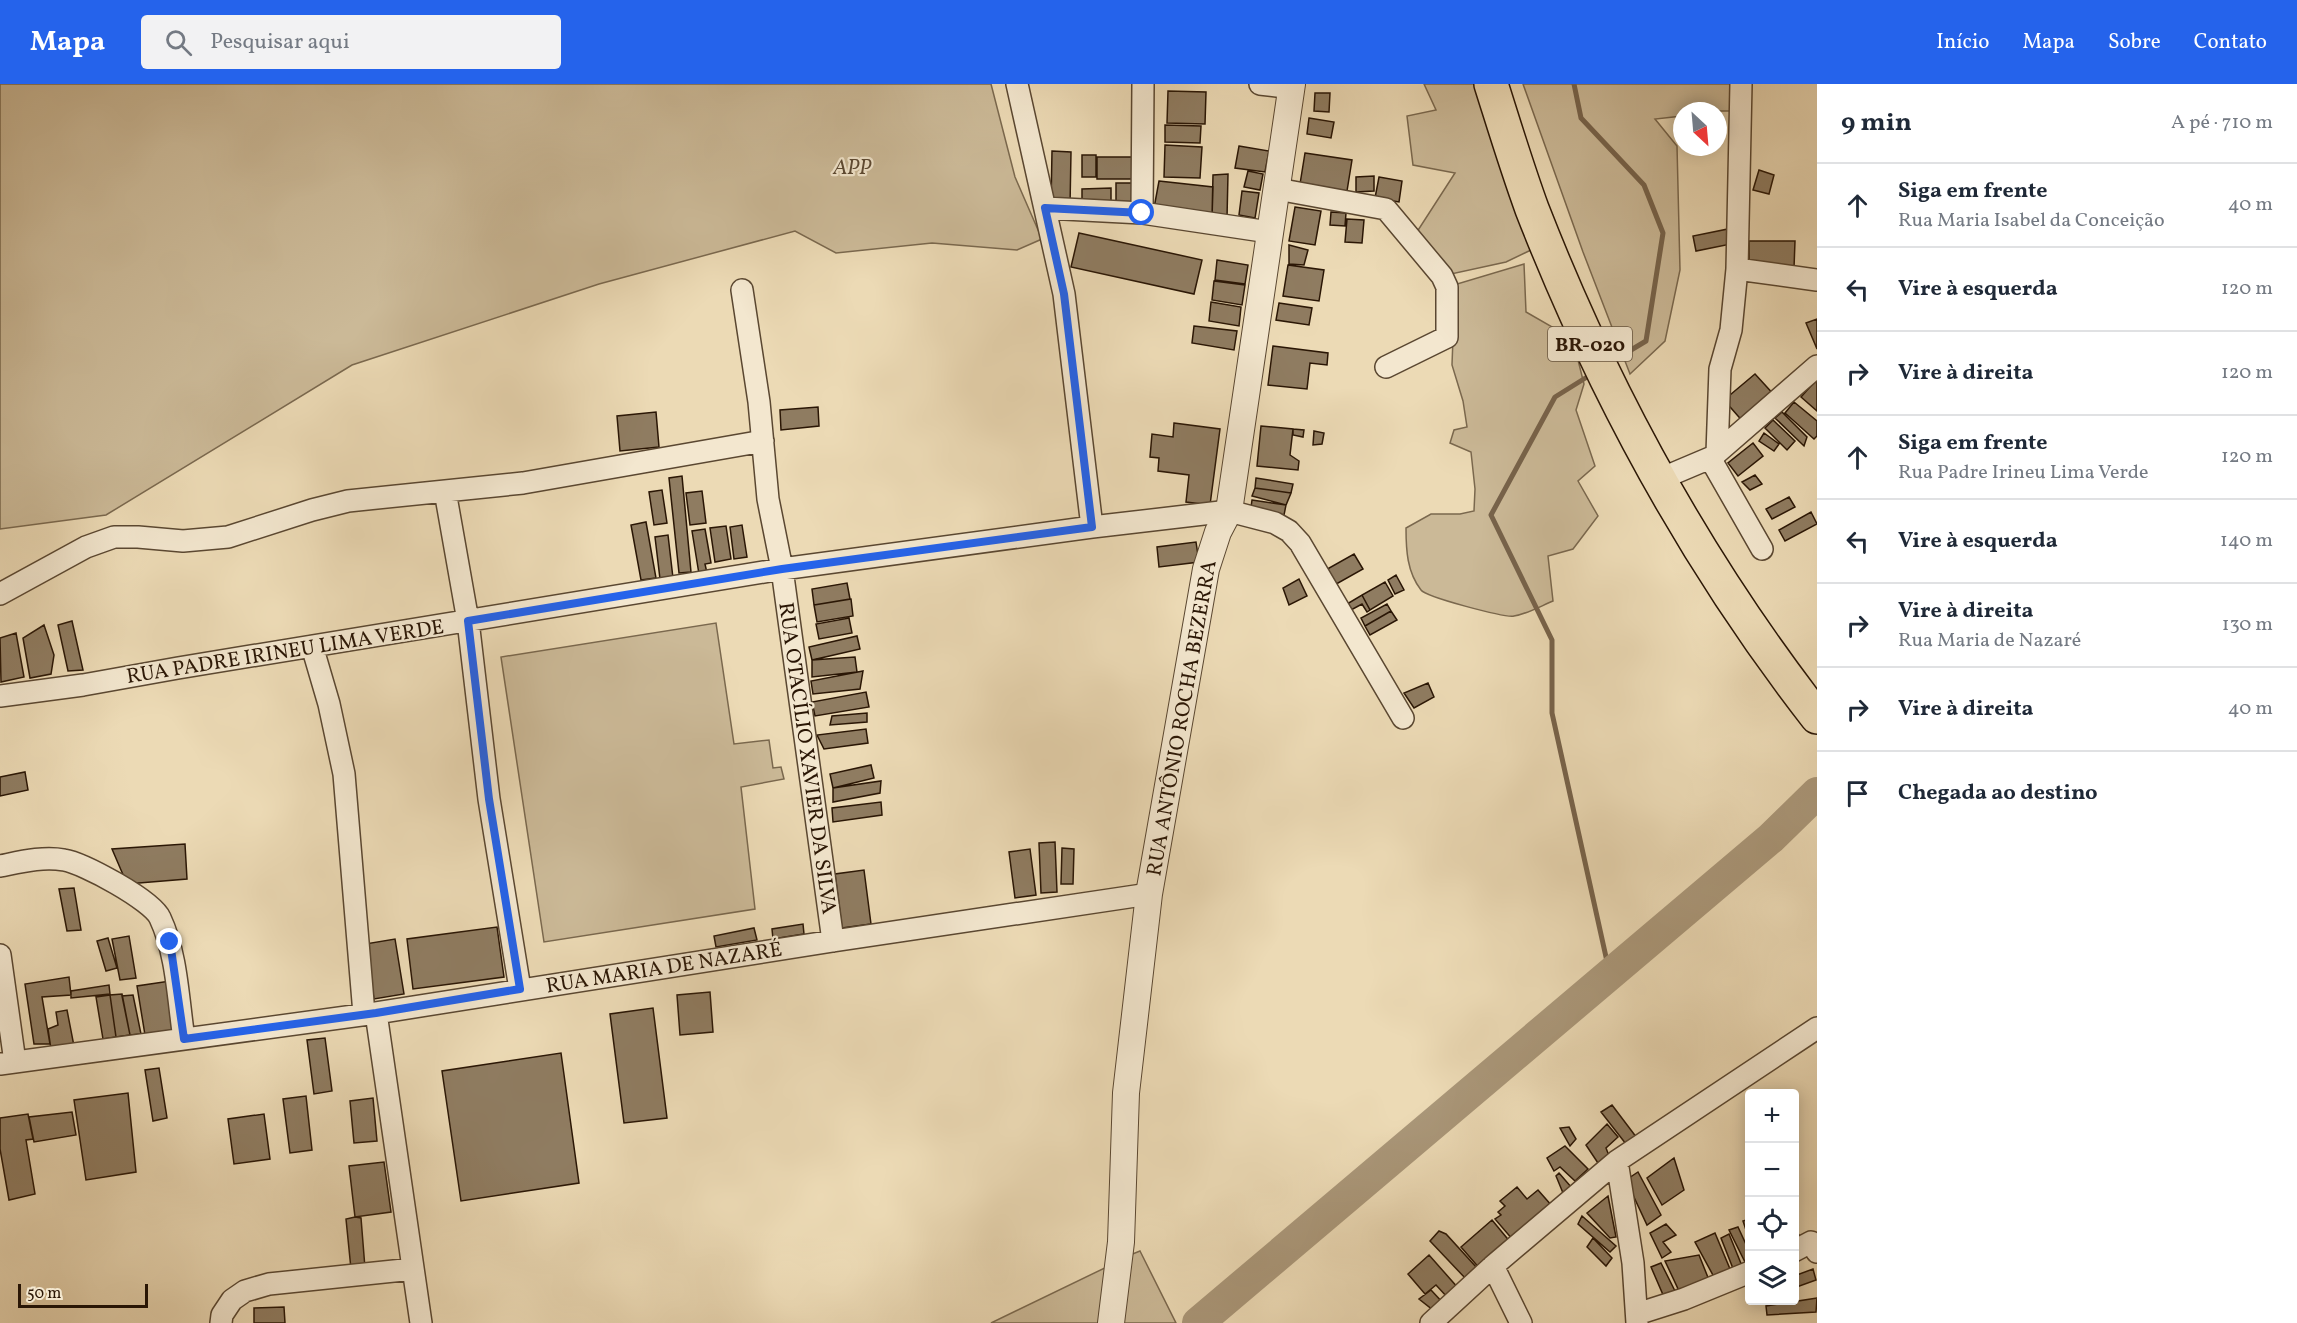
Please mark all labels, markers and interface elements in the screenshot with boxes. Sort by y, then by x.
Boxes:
search box [141,15,561,69]
text: Mapa [30,23,105,62]
icon: search [162,26,195,59]
text: Pesquisar aqui [210,27,350,58]
text: Início [1936,28,1989,57]
text: Mapa [2022,28,2075,57]
text: Sobre [2108,28,2161,57]
text: Contato [2194,28,2267,57]
north arrow [1673,102,1727,156]
text: 9 min [1841,105,1912,141]
text: A pé · 710 m [2171,109,2273,137]
park label: APP [832,154,872,183]
text: Siga em frente [1898,176,2048,207]
icon: ahead [1841,189,1874,222]
text: 40 m [2228,191,2273,219]
route start [1128,199,1154,225]
text: Rua Maria Isabel da Conceição [1898,207,2165,235]
icon: left [1841,273,1874,306]
text: Vire à esquerda [1898,274,2058,305]
text: 120 m [2221,275,2273,303]
road number: BR-020 [1548,327,1632,361]
icon: right [1841,357,1874,390]
text: Vire à direita [1898,358,2034,389]
text: 120 m [2221,359,2273,387]
text: Siga em frente [1898,428,2048,459]
icon: ahead [1841,441,1874,474]
text: 120 m [2221,443,2273,471]
text: Rua Padre Irineu Lima Verde [1898,459,2149,487]
icon: left [1841,525,1874,558]
text: Vire à esquerda [1898,526,2058,557]
text: 140 m [2220,527,2273,555]
street label: RUA ANTÔNIO ROCHA BEZERRA [1140,558,1225,879]
text: Vire à direita [1898,596,2034,627]
street label: RUA OTACÍLIO XAVIER DA SILVA [770,600,843,916]
icon: right [1841,609,1874,642]
text: 130 m [2222,611,2273,639]
street label: RUA PADRE IRINEU LIMA VERDE [124,613,446,692]
text: Rua Maria de Nazaré [1898,627,2081,655]
icon: right [1841,693,1874,726]
text: Vire à direita [1898,694,2034,725]
text: 40 m [2228,695,2273,723]
icon: arrive [1841,777,1874,810]
text: Chegada ao destino [1898,778,2098,809]
route end [156,928,182,954]
street label: RUA MARIA DE NAZARÉ [544,935,784,1001]
map controls [1745,1089,1799,1305]
button: + [1745,1089,1799,1143]
button: − [1745,1143,1799,1197]
button: locate [1745,1197,1799,1251]
button: layers [1745,1251,1799,1305]
scale bar [18,1281,148,1308]
text: 50 m [27,1283,61,1305]

